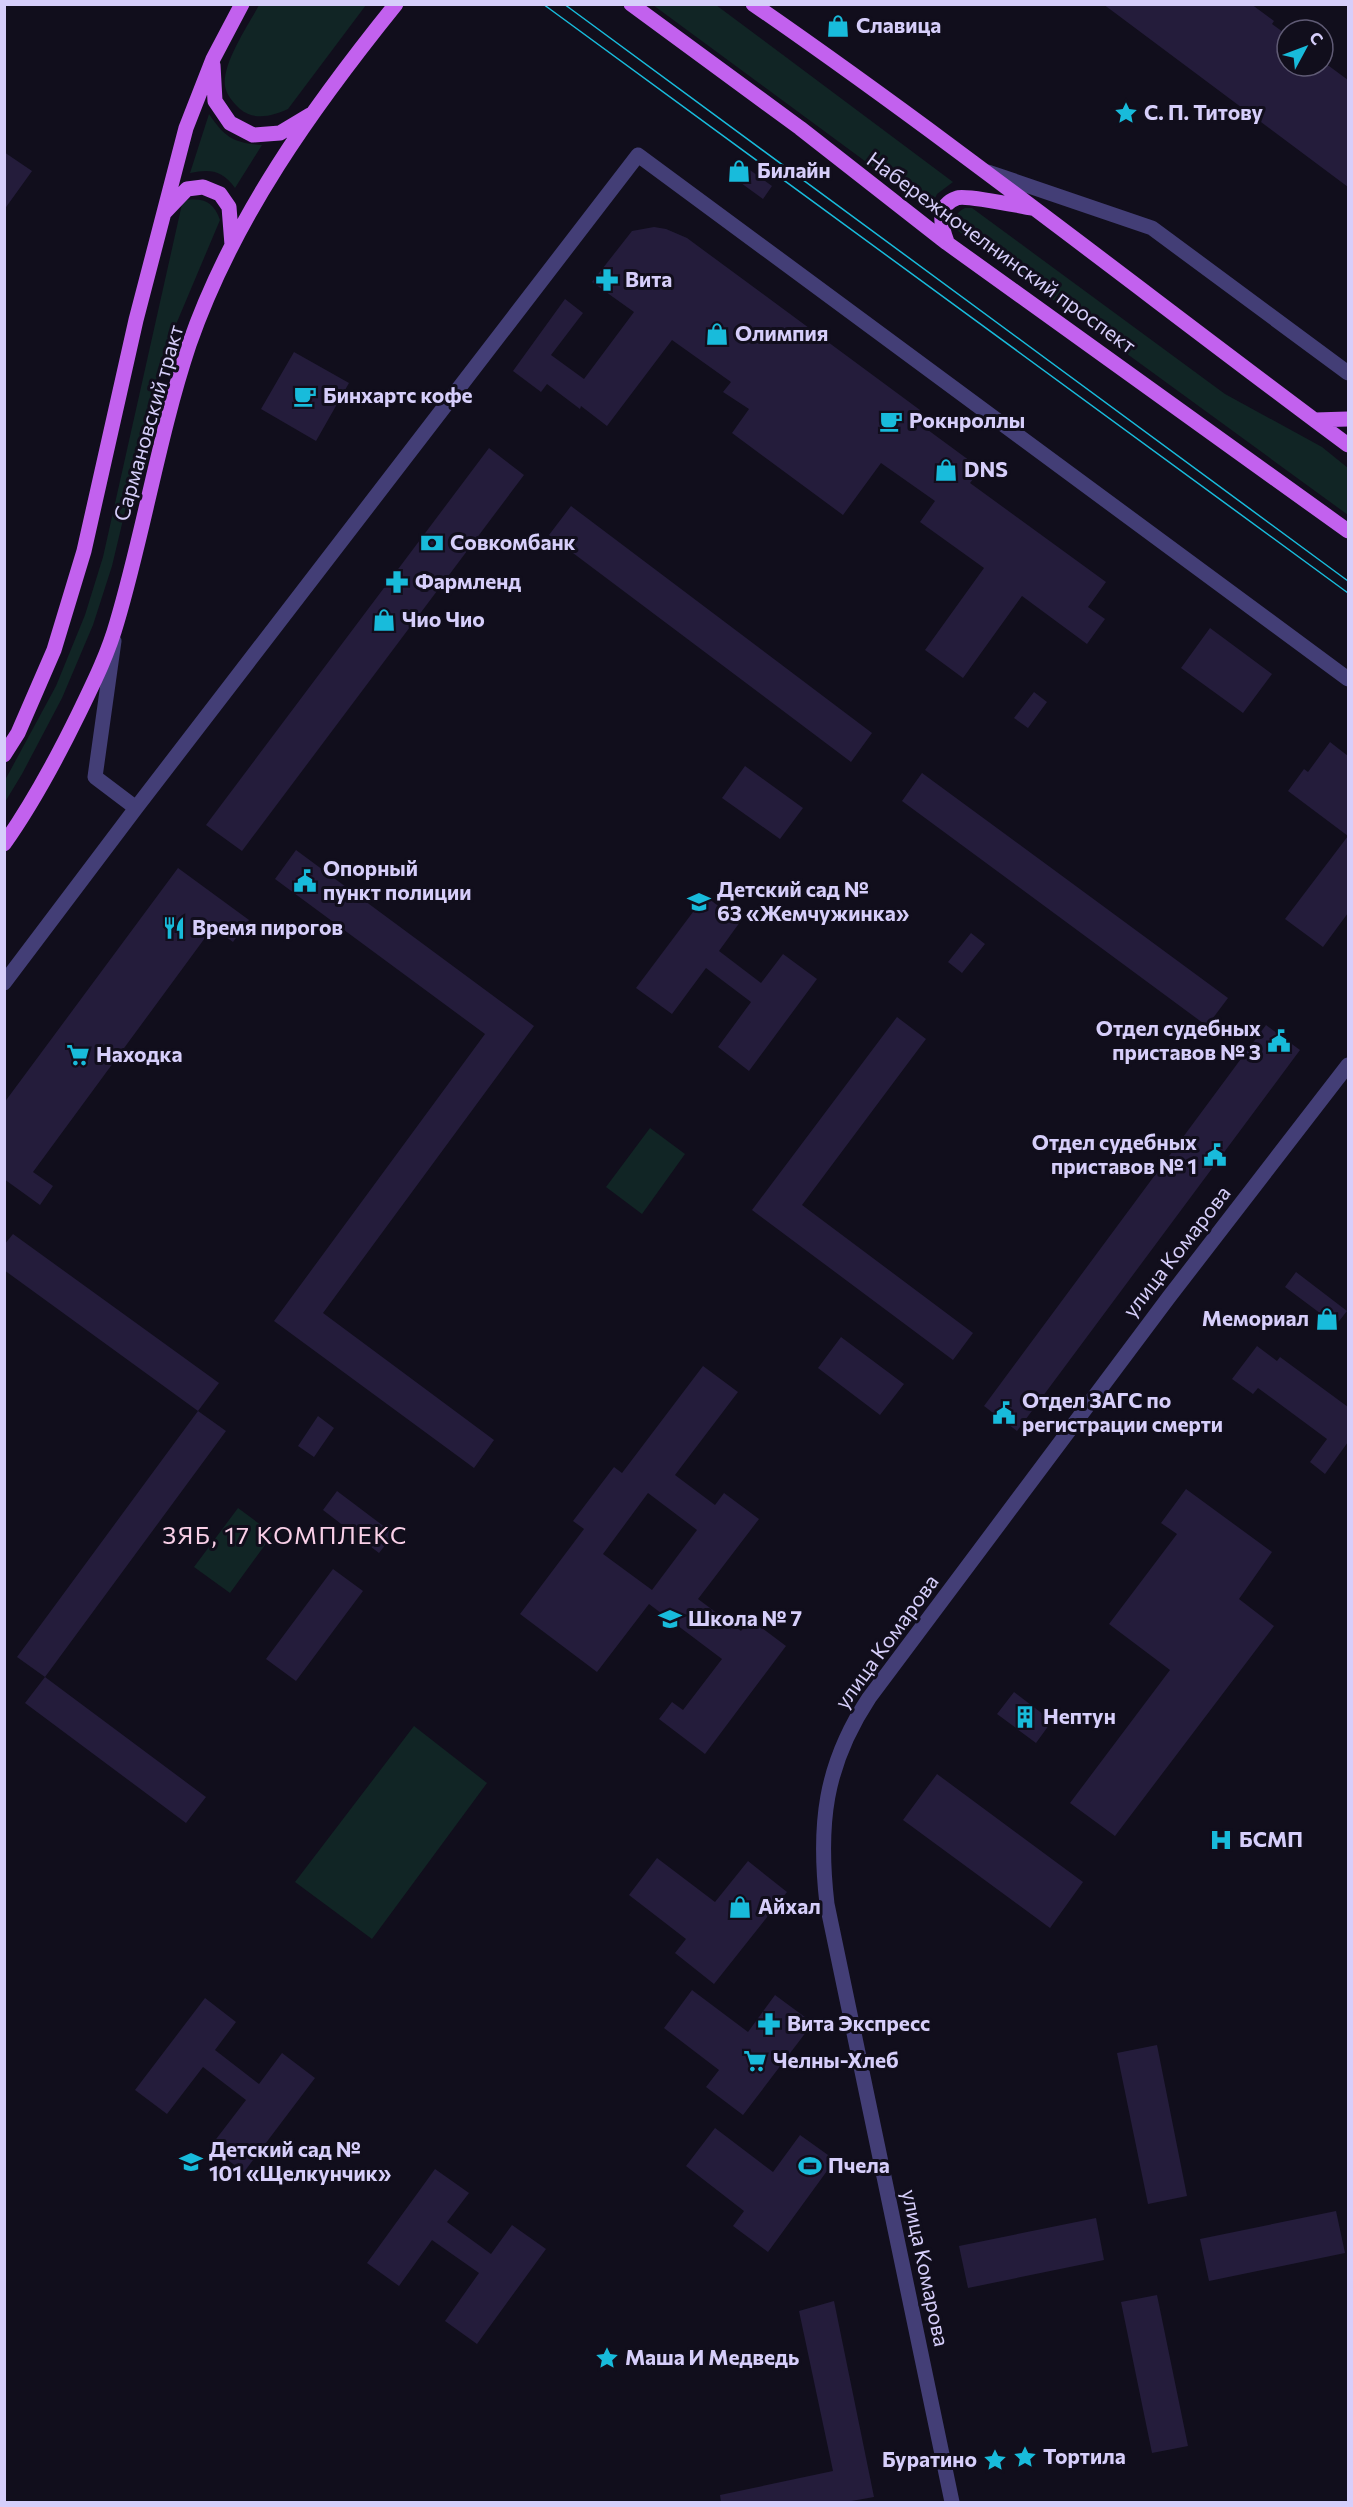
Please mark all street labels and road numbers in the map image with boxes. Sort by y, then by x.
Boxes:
street label: Набережночелнинский проспект [863,146,1141,358]
street label: Сармановский тракт [108,321,188,524]
street label: улица Комарова [1117,1180,1235,1322]
street label: улица Комарова [829,1569,943,1713]
street label: улица Комарова [898,2187,955,2349]

